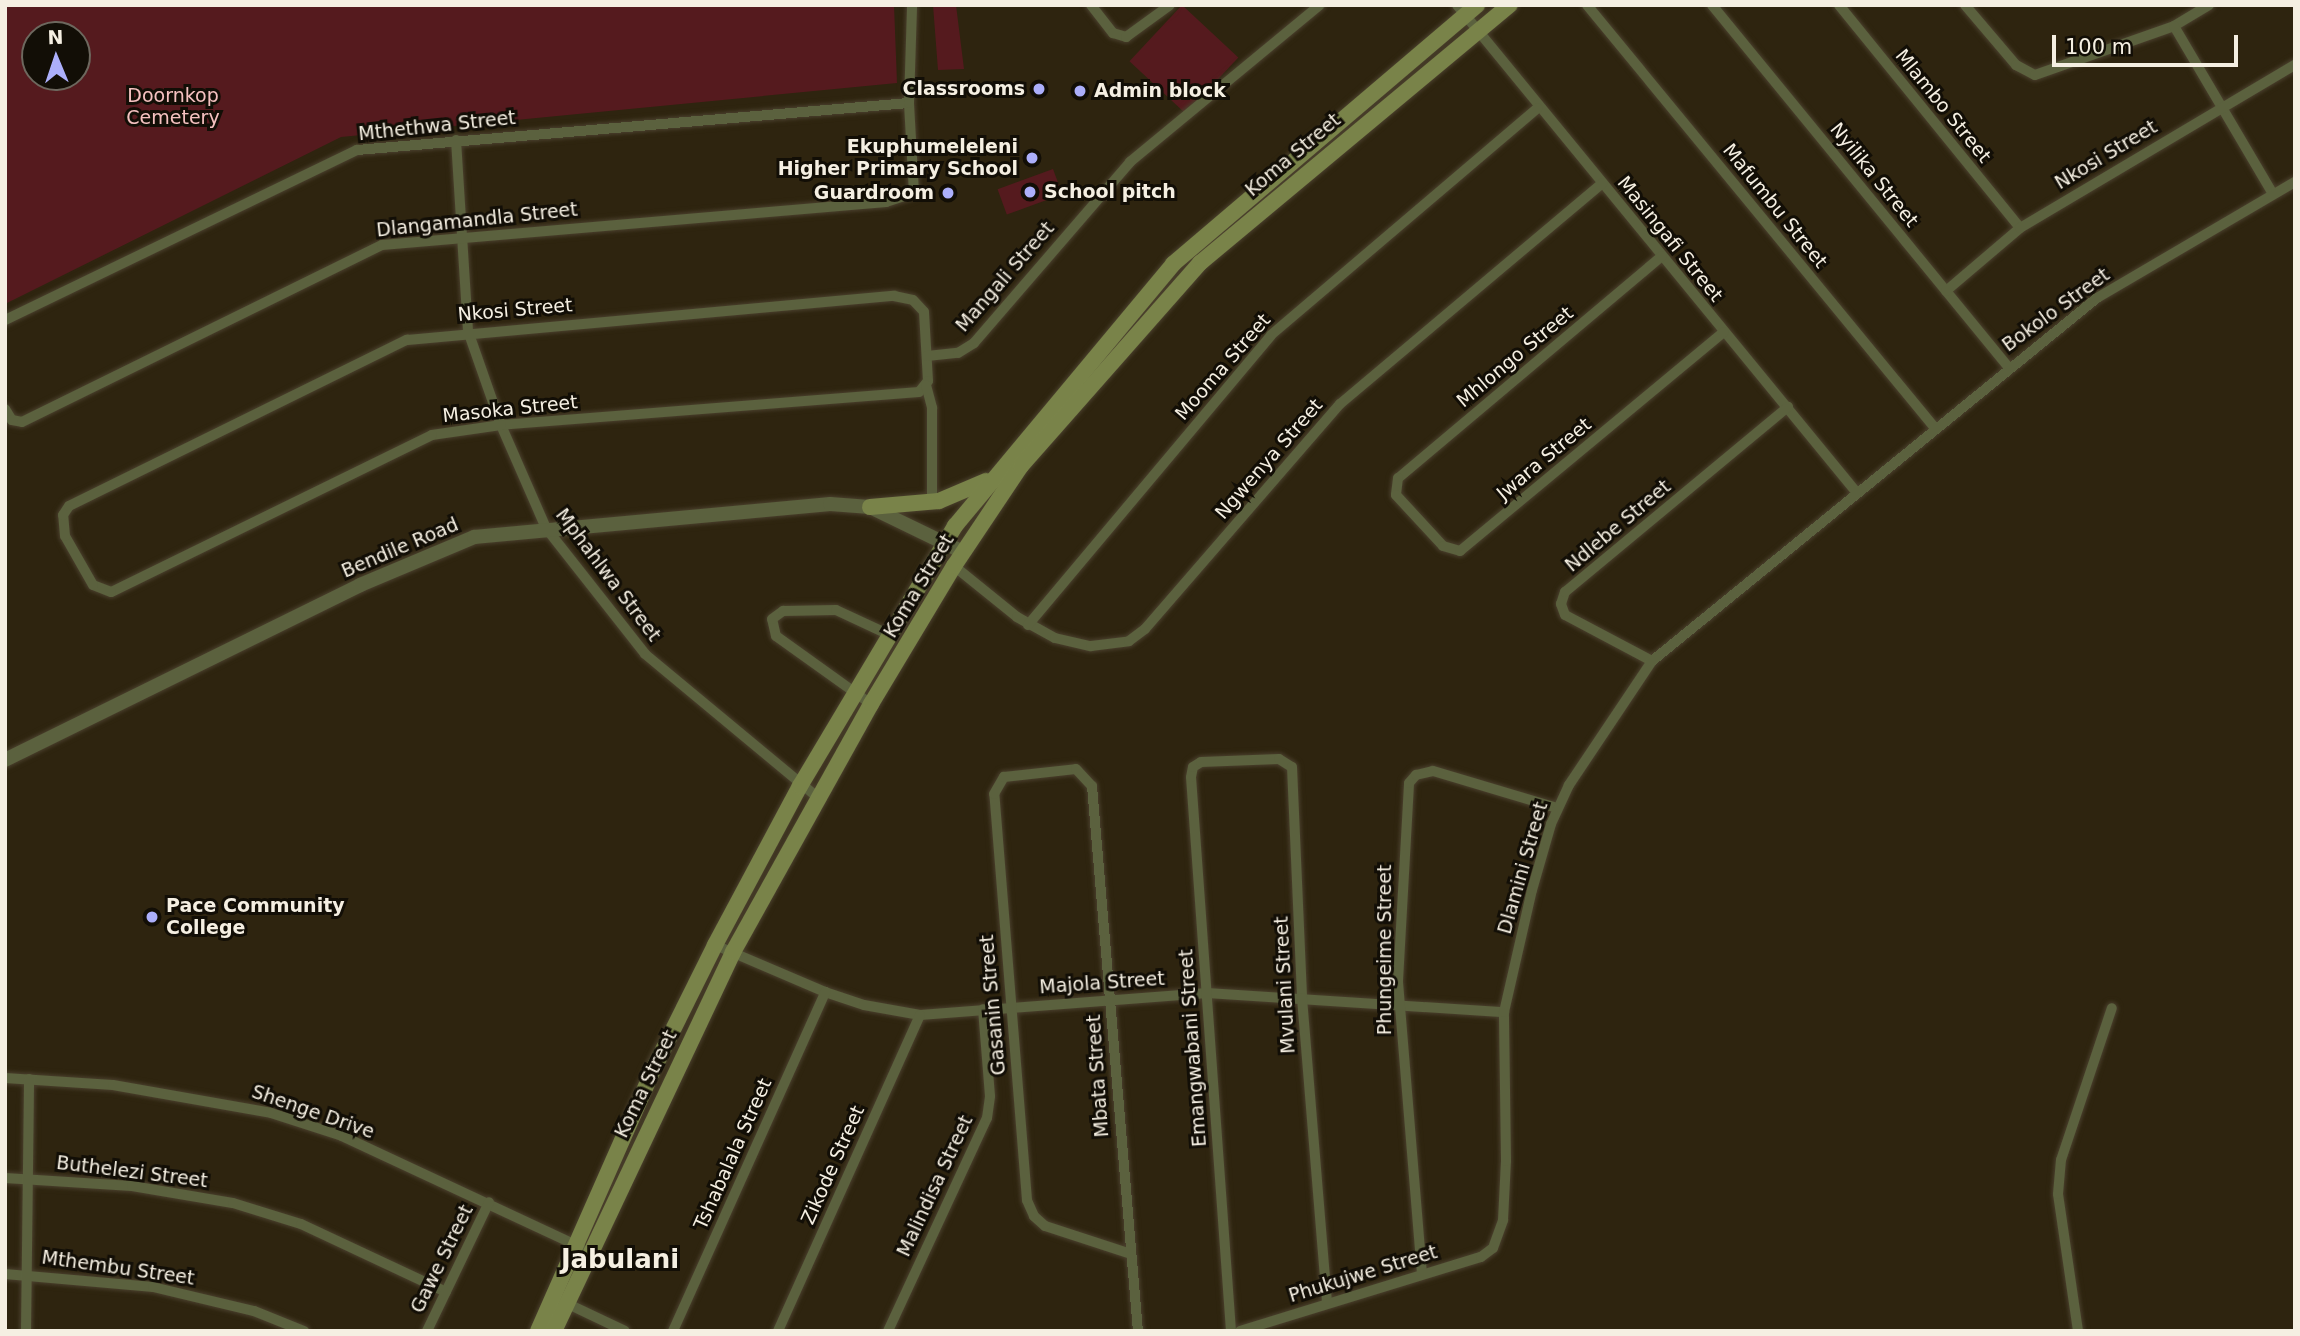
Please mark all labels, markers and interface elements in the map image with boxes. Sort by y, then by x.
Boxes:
north arrow [21,21,91,91]
scale bar [2055,21,2240,65]
text: N [47,26,64,48]
text: 100 m [2065,35,2132,59]
street label: Mlambo Street [1890,45,1996,167]
place label: Classrooms [903,78,1025,100]
place label: Admin block [1094,80,1226,102]
marker: Classrooms [1031,81,1047,97]
marker: Admin block [1072,83,1088,99]
park label: Doornkop Cemetery [126,85,220,129]
street label: Mthethwa Street [357,106,517,146]
street label: Koma Street [1241,109,1345,201]
street label: Nkosi Street [2051,116,2161,194]
street label: Nyilika Street [1825,118,1923,232]
place label: Ekuphumeleleni Higher Primary School [778,136,1018,180]
street label: Mafumbu Street [1718,139,1832,273]
marker: Ekuphumeleleni Higher Primary School [1024,150,1040,166]
street label: Masingafi Street [1612,172,1728,306]
place label: School pitch [1044,181,1176,203]
place label: Guardroom [814,182,934,204]
marker: School pitch [1022,184,1038,200]
marker: Guardroom [940,185,956,201]
street label: Dlangamandla Street [375,198,579,242]
street label: Mangali Street [951,217,1059,337]
street label: Bokolo Street [1998,263,2114,357]
street label: Nkosi Street [457,294,573,326]
street label: Mhlongo Street [1452,302,1578,412]
street label: Mooma Street [1171,309,1275,425]
street label: Masoka Street [441,391,579,427]
street label: Ngwenya Street [1210,394,1328,524]
street label: Jwara Street [1492,413,1596,505]
street label: Ndlebe Street [1561,475,1675,577]
street label: Mphahlwa Street [551,504,665,646]
street label: Bendile Road [338,513,462,583]
street label: Koma Street [879,530,959,642]
street label: Dlamini Street [1493,799,1553,937]
street label: Phungeime Street [1374,865,1396,1035]
place label: Pace Community College [166,895,345,939]
marker: Pace Community College [144,909,160,925]
street label: Mvulani Street [1270,916,1300,1054]
street label: Gasanin Street [975,934,1011,1076]
street label: Emangwabani Street [1175,948,1211,1148]
street label: Majola Street [1039,967,1165,999]
street label: Mbata Street [1082,1014,1114,1138]
street label: Koma Street [610,1026,682,1142]
street label: Tshabalala Street [689,1075,777,1233]
street label: Shenge Drive [249,1080,377,1144]
street label: Zikode Street [797,1102,869,1228]
street label: Malindisa Street [892,1112,978,1260]
street label: Buthelezi Street [55,1151,209,1193]
street label: Gawe Street [406,1201,478,1317]
street label: Phukujwe Street [1286,1241,1440,1307]
district label: Jabulani [561,1244,679,1276]
street label: Mthembu Street [40,1246,196,1290]

